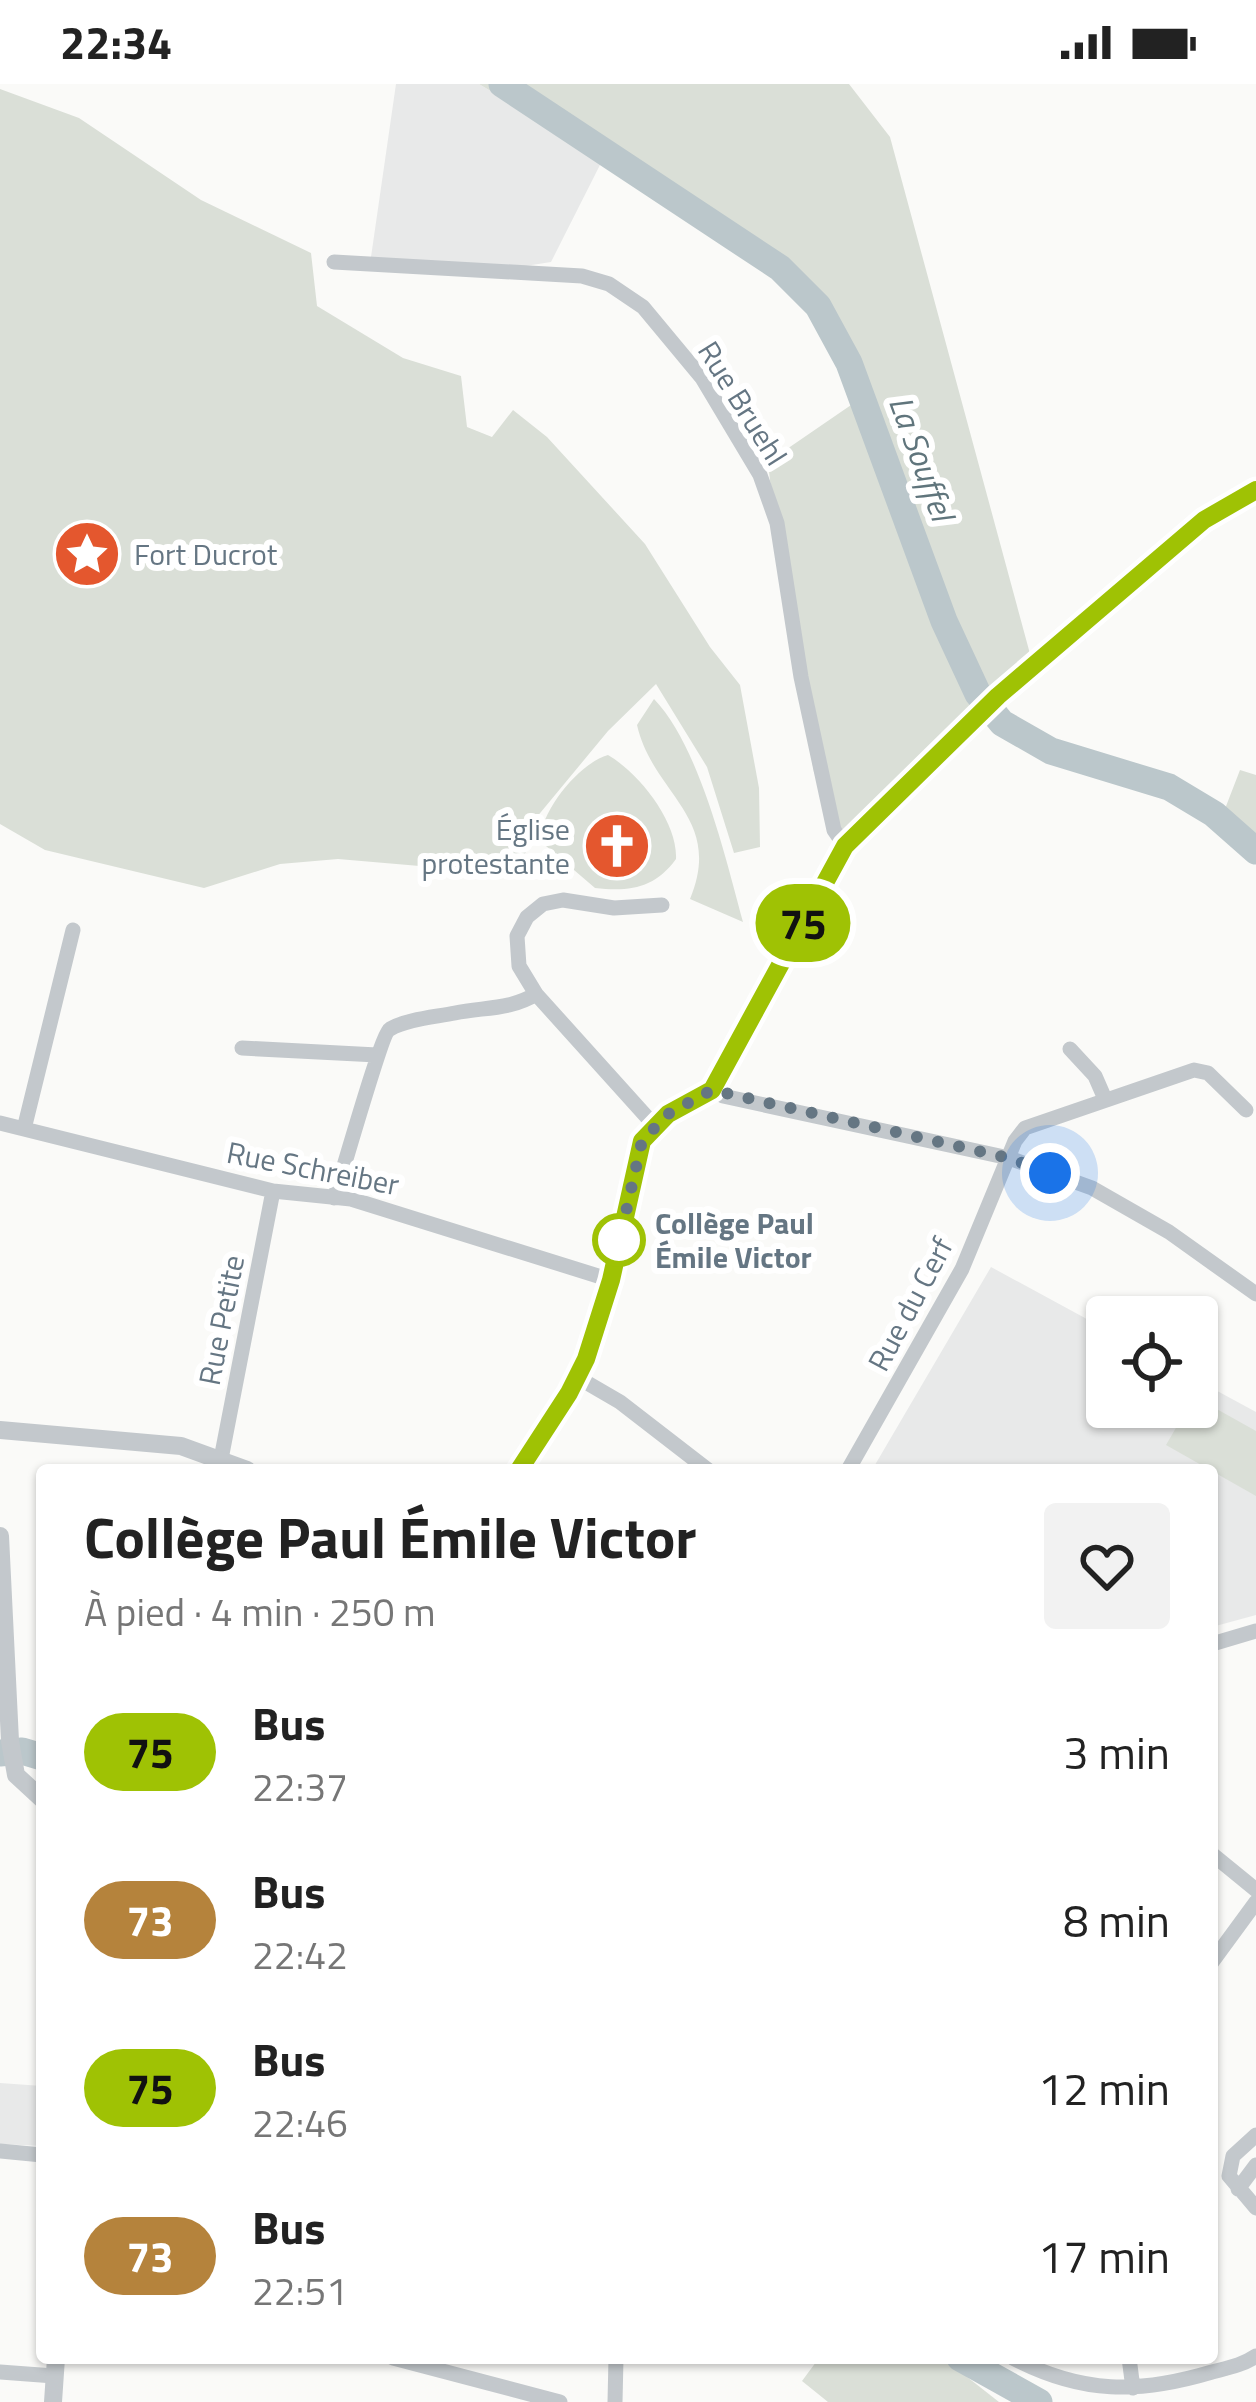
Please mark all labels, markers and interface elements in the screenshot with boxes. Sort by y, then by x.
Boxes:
text: 22:34 [60,8,172,76]
street label: Rue Bruehl [687,332,799,474]
water label: La Souffel [876,389,969,531]
place icon: Fort Ducrot [52,519,122,589]
place label: Fort Ducrot [134,531,278,577]
place label: Église protestante [422,806,570,886]
church icon: Église protestante [582,811,652,881]
line badge: 75 [749,884,857,962]
text: 75 [779,891,827,955]
street label: Rue Schreiber [223,1129,403,1207]
your location [1020,1143,1080,1203]
place label: Collège Paul Émile Victor [655,1200,814,1280]
marker: Collège Paul Émile Victor [594,1215,644,1265]
street label: Rue du Cerf [855,1229,965,1379]
street label: Rue Petite [186,1251,256,1389]
map controls [1086,1296,1218,1428]
button: locate [1086,1296,1218,1428]
text: Collège Paul Émile Victor [84,1493,696,1580]
button: heart [1044,1503,1170,1629]
text: À pied · 4 min · 250 m [84,1582,436,1641]
text: Bus [252,1689,326,1757]
text: 3 min [1063,1718,1170,1786]
text: 75 [126,1720,174,1784]
text: 22:37 [252,1757,348,1816]
text: Bus [252,1857,326,1925]
text: 8 min [1063,1886,1170,1954]
text: 73 [126,1888,174,1952]
text: 22:42 [252,1925,348,1984]
text: Bus [252,2025,326,2093]
text: 12 min [1038,2054,1170,2122]
text: 75 [126,2056,174,2120]
text: 22:46 [252,2093,348,2152]
text: Bus [252,2193,326,2261]
text: 17 min [1038,2222,1170,2290]
text: 73 [126,2224,174,2288]
text: 22:51 [252,2261,348,2320]

